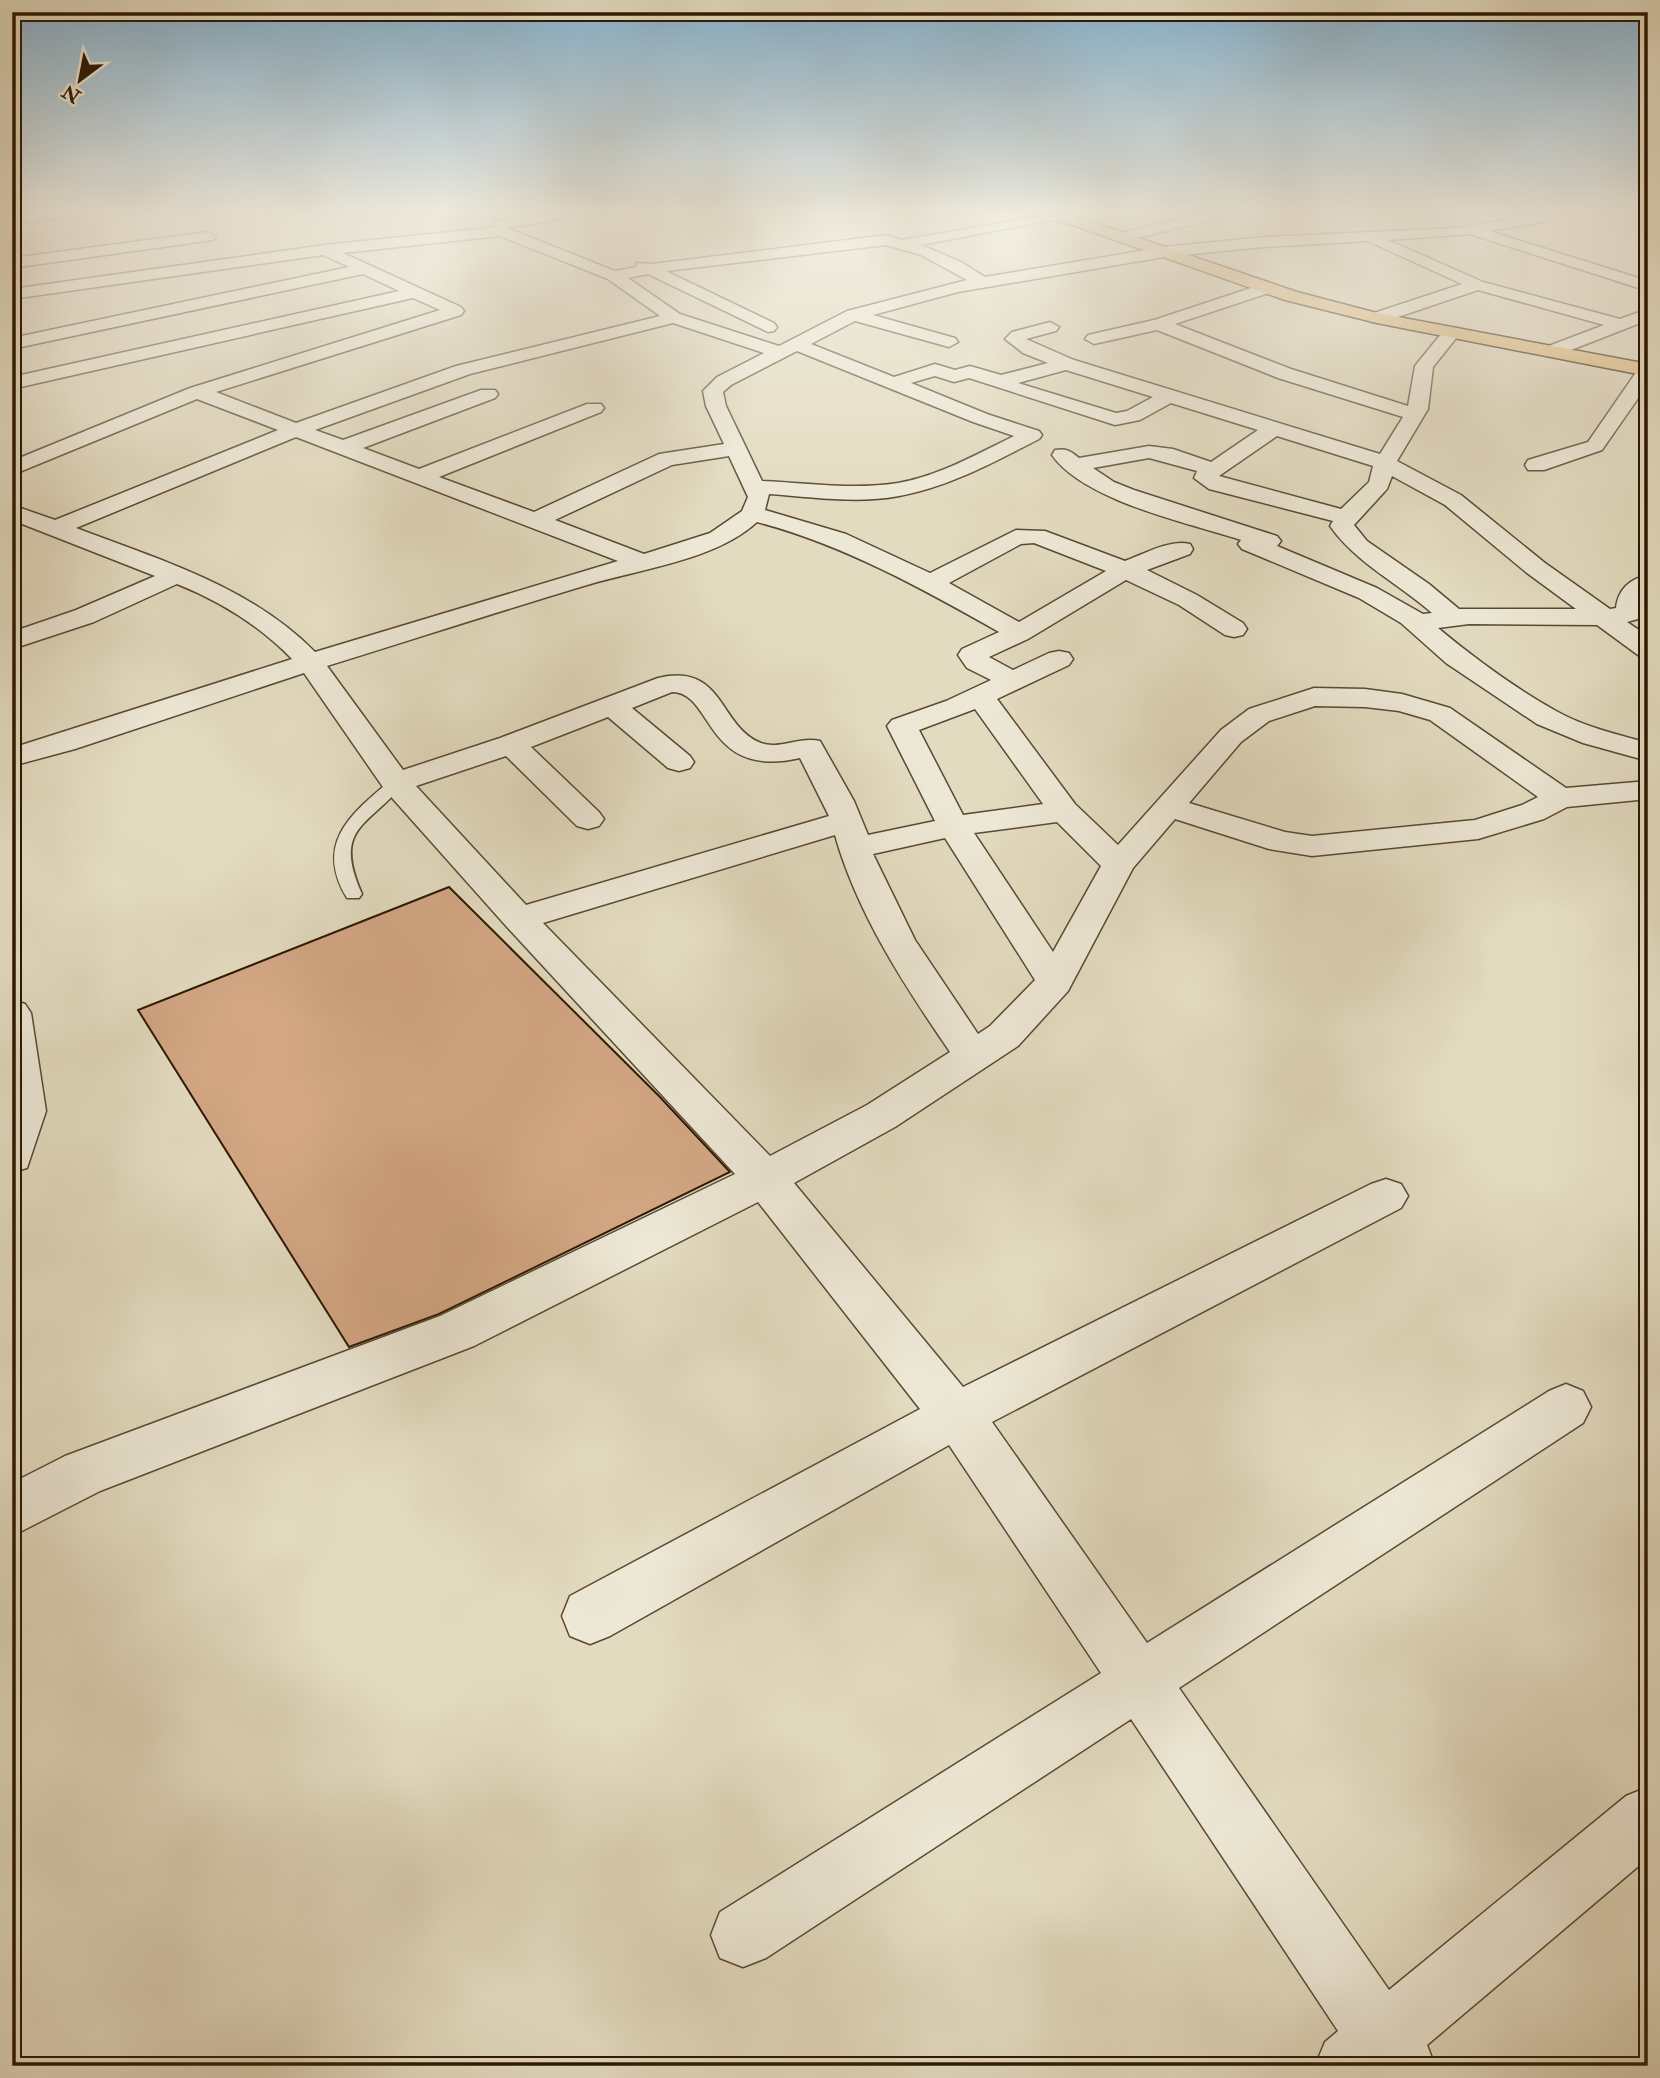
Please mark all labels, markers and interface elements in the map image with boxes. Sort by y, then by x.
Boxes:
north arrow [46,46,116,116]
text: N [57,78,86,109]

